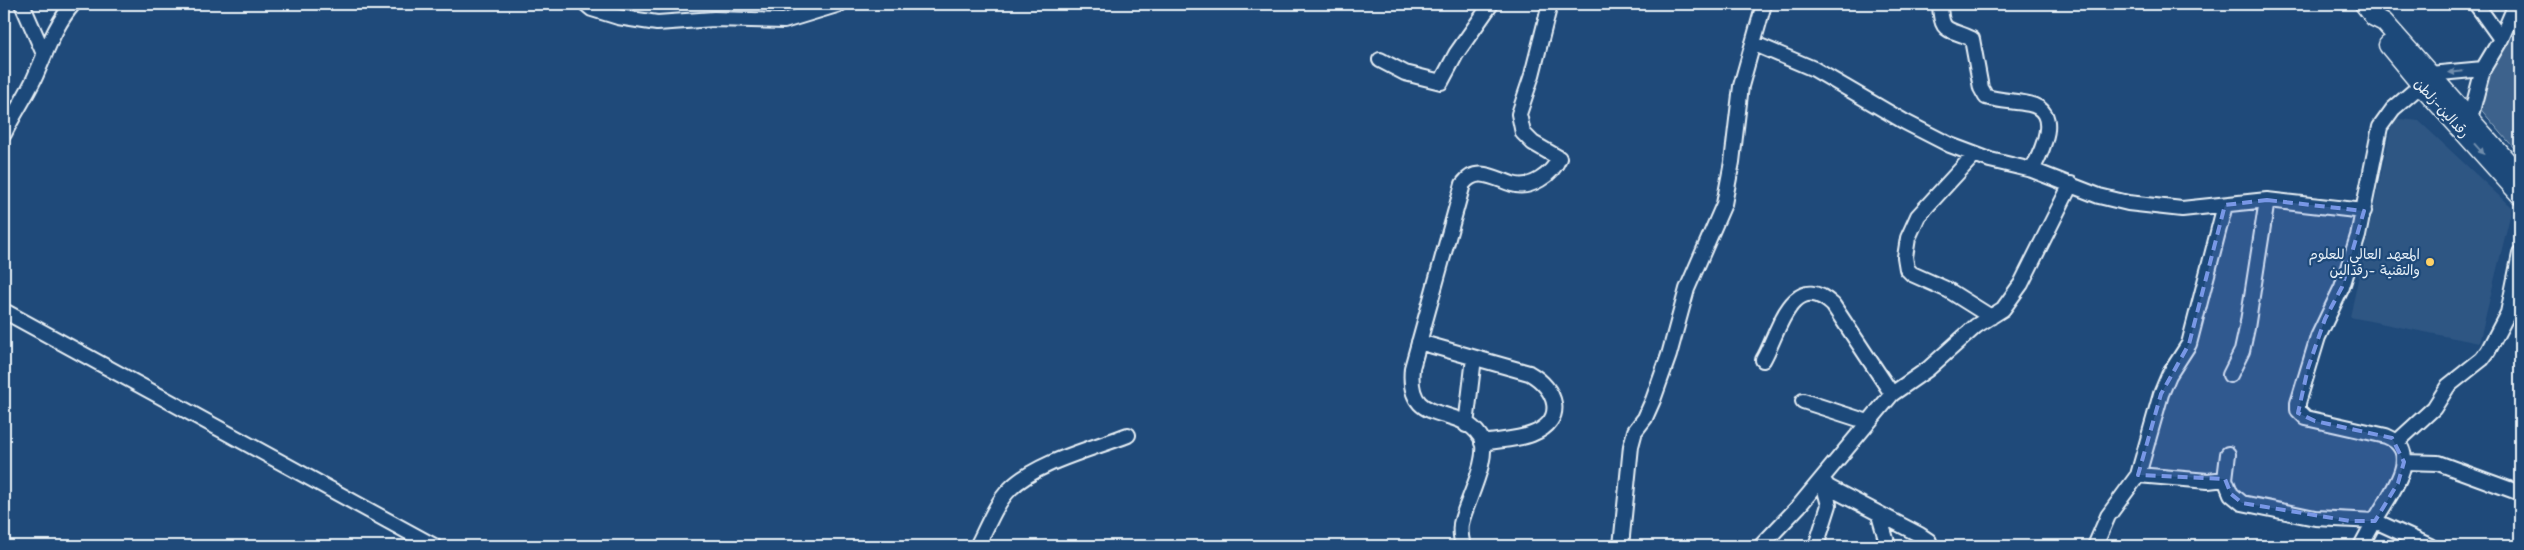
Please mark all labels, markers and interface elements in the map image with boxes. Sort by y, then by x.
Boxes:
one-way arrow [2448,68,2464,76]
street label: رقدالين-زلطن [2411,74,2473,142]
one-way arrow [2473,142,2485,154]
place label: المعهد العالي للعلوم والتقنية -رقدالين [2309,245,2420,279]
marker: المعهد العالي للعلوم والتقنية -رقدالين [2424,256,2436,268]

